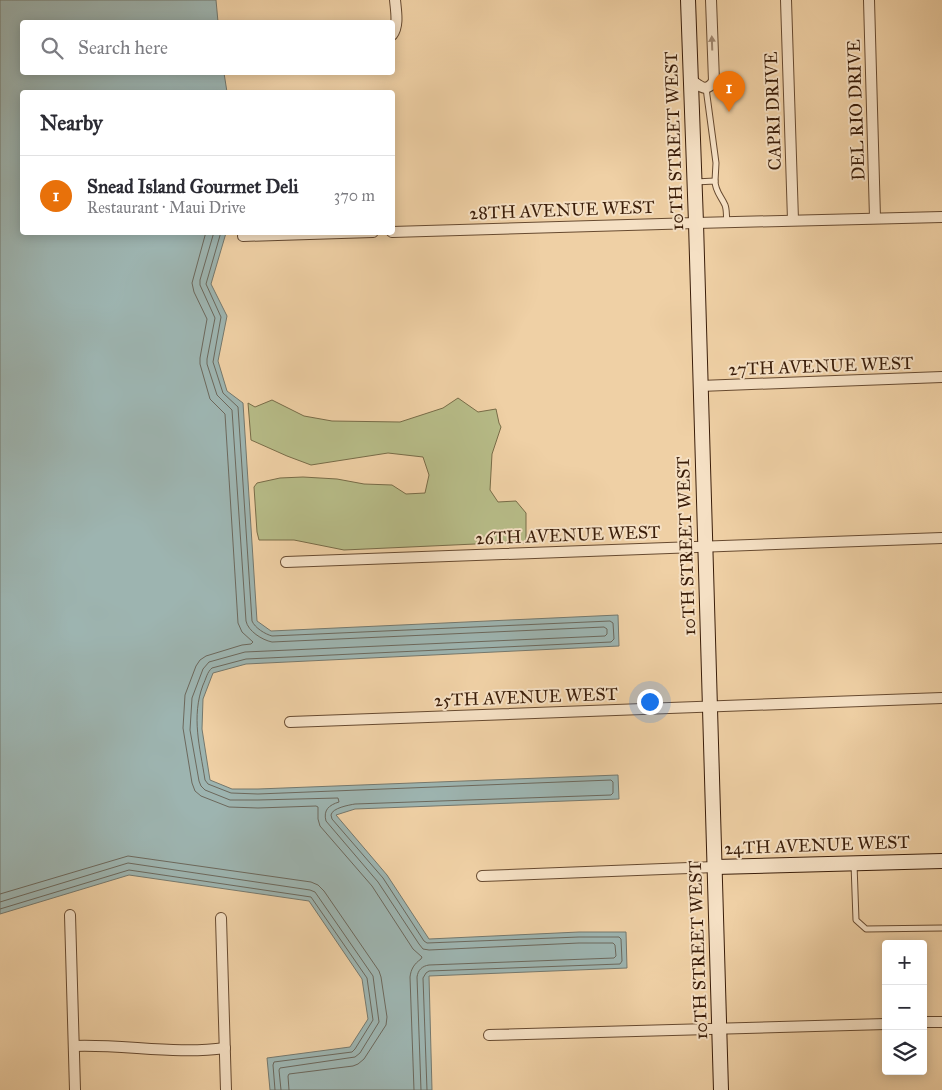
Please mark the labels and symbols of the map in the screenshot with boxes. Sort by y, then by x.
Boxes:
one-way arrow [708,35,716,51]
street label: DEL RIO DRIVE [843,39,869,181]
street label: 10TH STREET WEST [660,51,688,231]
street label: CAPRI DRIVE [760,51,786,171]
pin: 1 [713,71,745,112]
street label: 28TH AVENUE WEST [469,196,655,224]
street label: 27TH AVENUE WEST [728,352,914,380]
street label: 10TH STREET WEST [672,456,700,636]
street label: 26TH AVENUE WEST [475,521,661,549]
street label: 25TH AVENUE WEST [434,683,618,711]
your location [637,689,663,715]
street label: 24TH AVENUE WEST [724,831,910,859]
street label: 10TH STREET WEST [684,860,712,1040]

